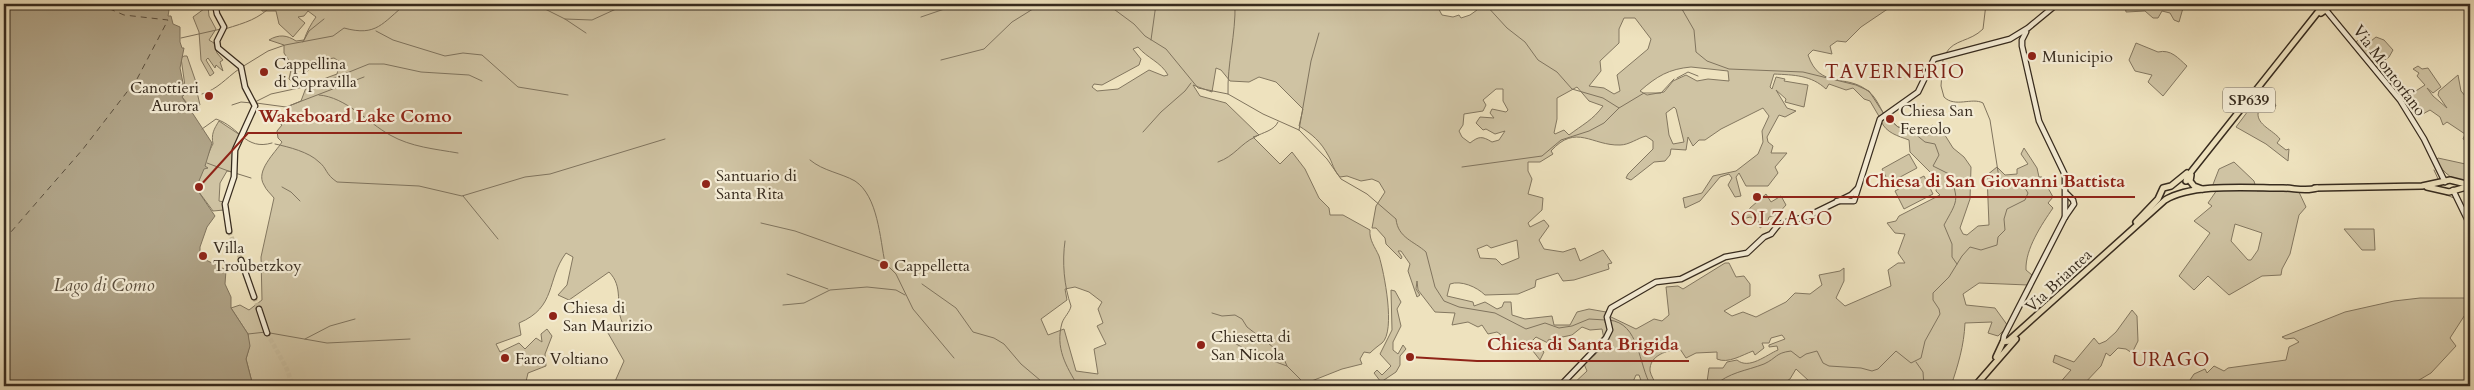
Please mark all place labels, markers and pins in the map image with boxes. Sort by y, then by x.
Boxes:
place label: Municipio [2042,46,2113,68]
marker: Municipio [2026,50,2038,62]
place label: Cappellina di Sopravilla [274,53,357,93]
marker: Cappellina di Sopravilla [258,66,270,78]
place label: Canottieri Aurora [130,77,199,117]
marker: Canottieri Aurora [203,90,215,102]
callout: Wakeboard Lake Como [248,100,462,133]
place label: Chiesa San Fereolo [1900,100,1973,140]
marker: Chiesa San Fereolo [1884,113,1896,125]
callout: Chiesa di San Giovanni Battista [1855,164,2135,197]
place label: Santuario di Santa Rita [716,165,798,205]
marker: Santuario di Santa Rita [700,178,712,190]
place label: Villa Troubetzkoy [213,237,302,277]
marker: Villa Troubetzkoy [197,250,209,262]
place label: Cappelletta [894,255,970,277]
marker: Cappelletta [878,259,890,271]
place label: Chiesa di San Maurizio [563,297,653,337]
marker: Chiesa di San Maurizio [547,310,559,322]
place label: Chiesetta di San Nicola [1211,326,1291,366]
callout: Chiesa di Santa Brigida [1477,328,1689,361]
marker: Chiesetta di San Nicola [1195,339,1207,351]
place label: Faro Voltiano [515,348,609,370]
marker: Faro Voltiano [499,352,511,364]

